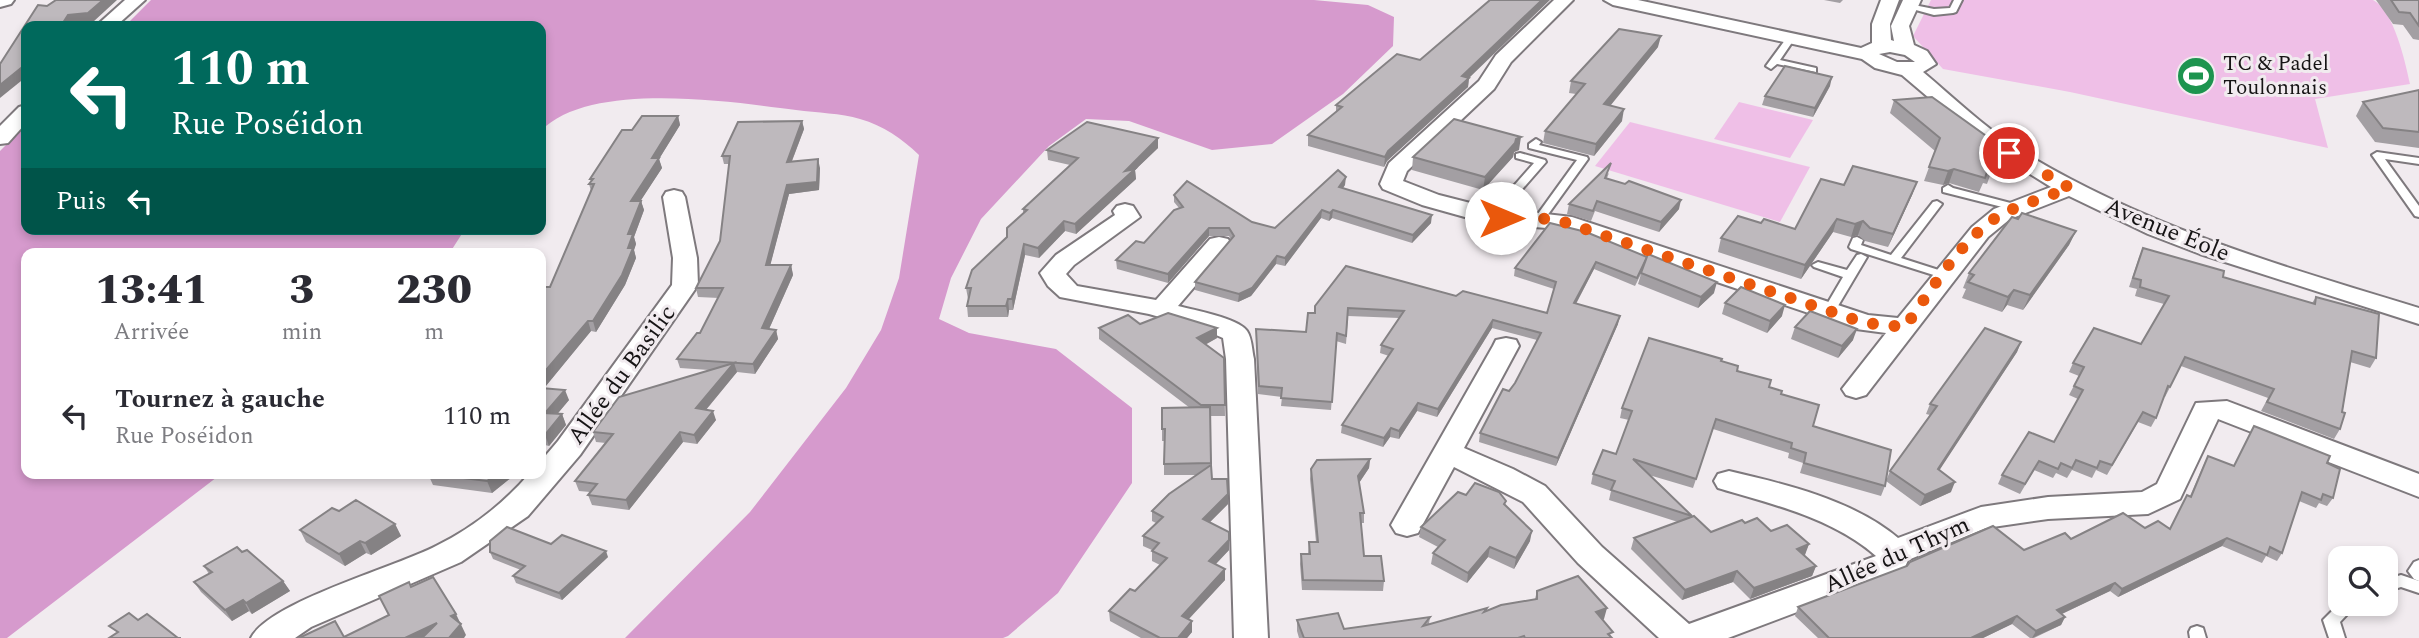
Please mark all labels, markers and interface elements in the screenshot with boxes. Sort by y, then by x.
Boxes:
text: 110 m [171,32,310,107]
place label: TC & Padel Toulonnais [2223,48,2329,104]
icon: left [56,49,147,140]
sports icon: TC & Padel Toulonnais [2175,55,2217,97]
text: Rue Poséidon [171,100,364,149]
pin [1979,123,2039,183]
icon: arrive [1990,134,2028,172]
text: Puis [56,181,107,221]
position arrow [1464,181,1538,255]
icon: left [121,182,159,220]
street label: Avenue Éole [2099,188,2235,272]
text: 13:41 [95,259,208,322]
text: 3 [289,259,315,322]
text: 230 [396,259,472,322]
street label: Allée du Basilic [559,297,685,453]
text: Arrivée [113,315,189,350]
text: min [282,315,322,350]
text: m [424,315,444,350]
text: Tournez à gauche [115,379,325,419]
text: 110 m [443,396,511,436]
icon: left [56,397,94,435]
text: Rue Poséidon [115,419,254,454]
street label: Allée du Thym [1818,507,1976,603]
map controls [2328,546,2398,616]
button: search [2328,546,2398,616]

